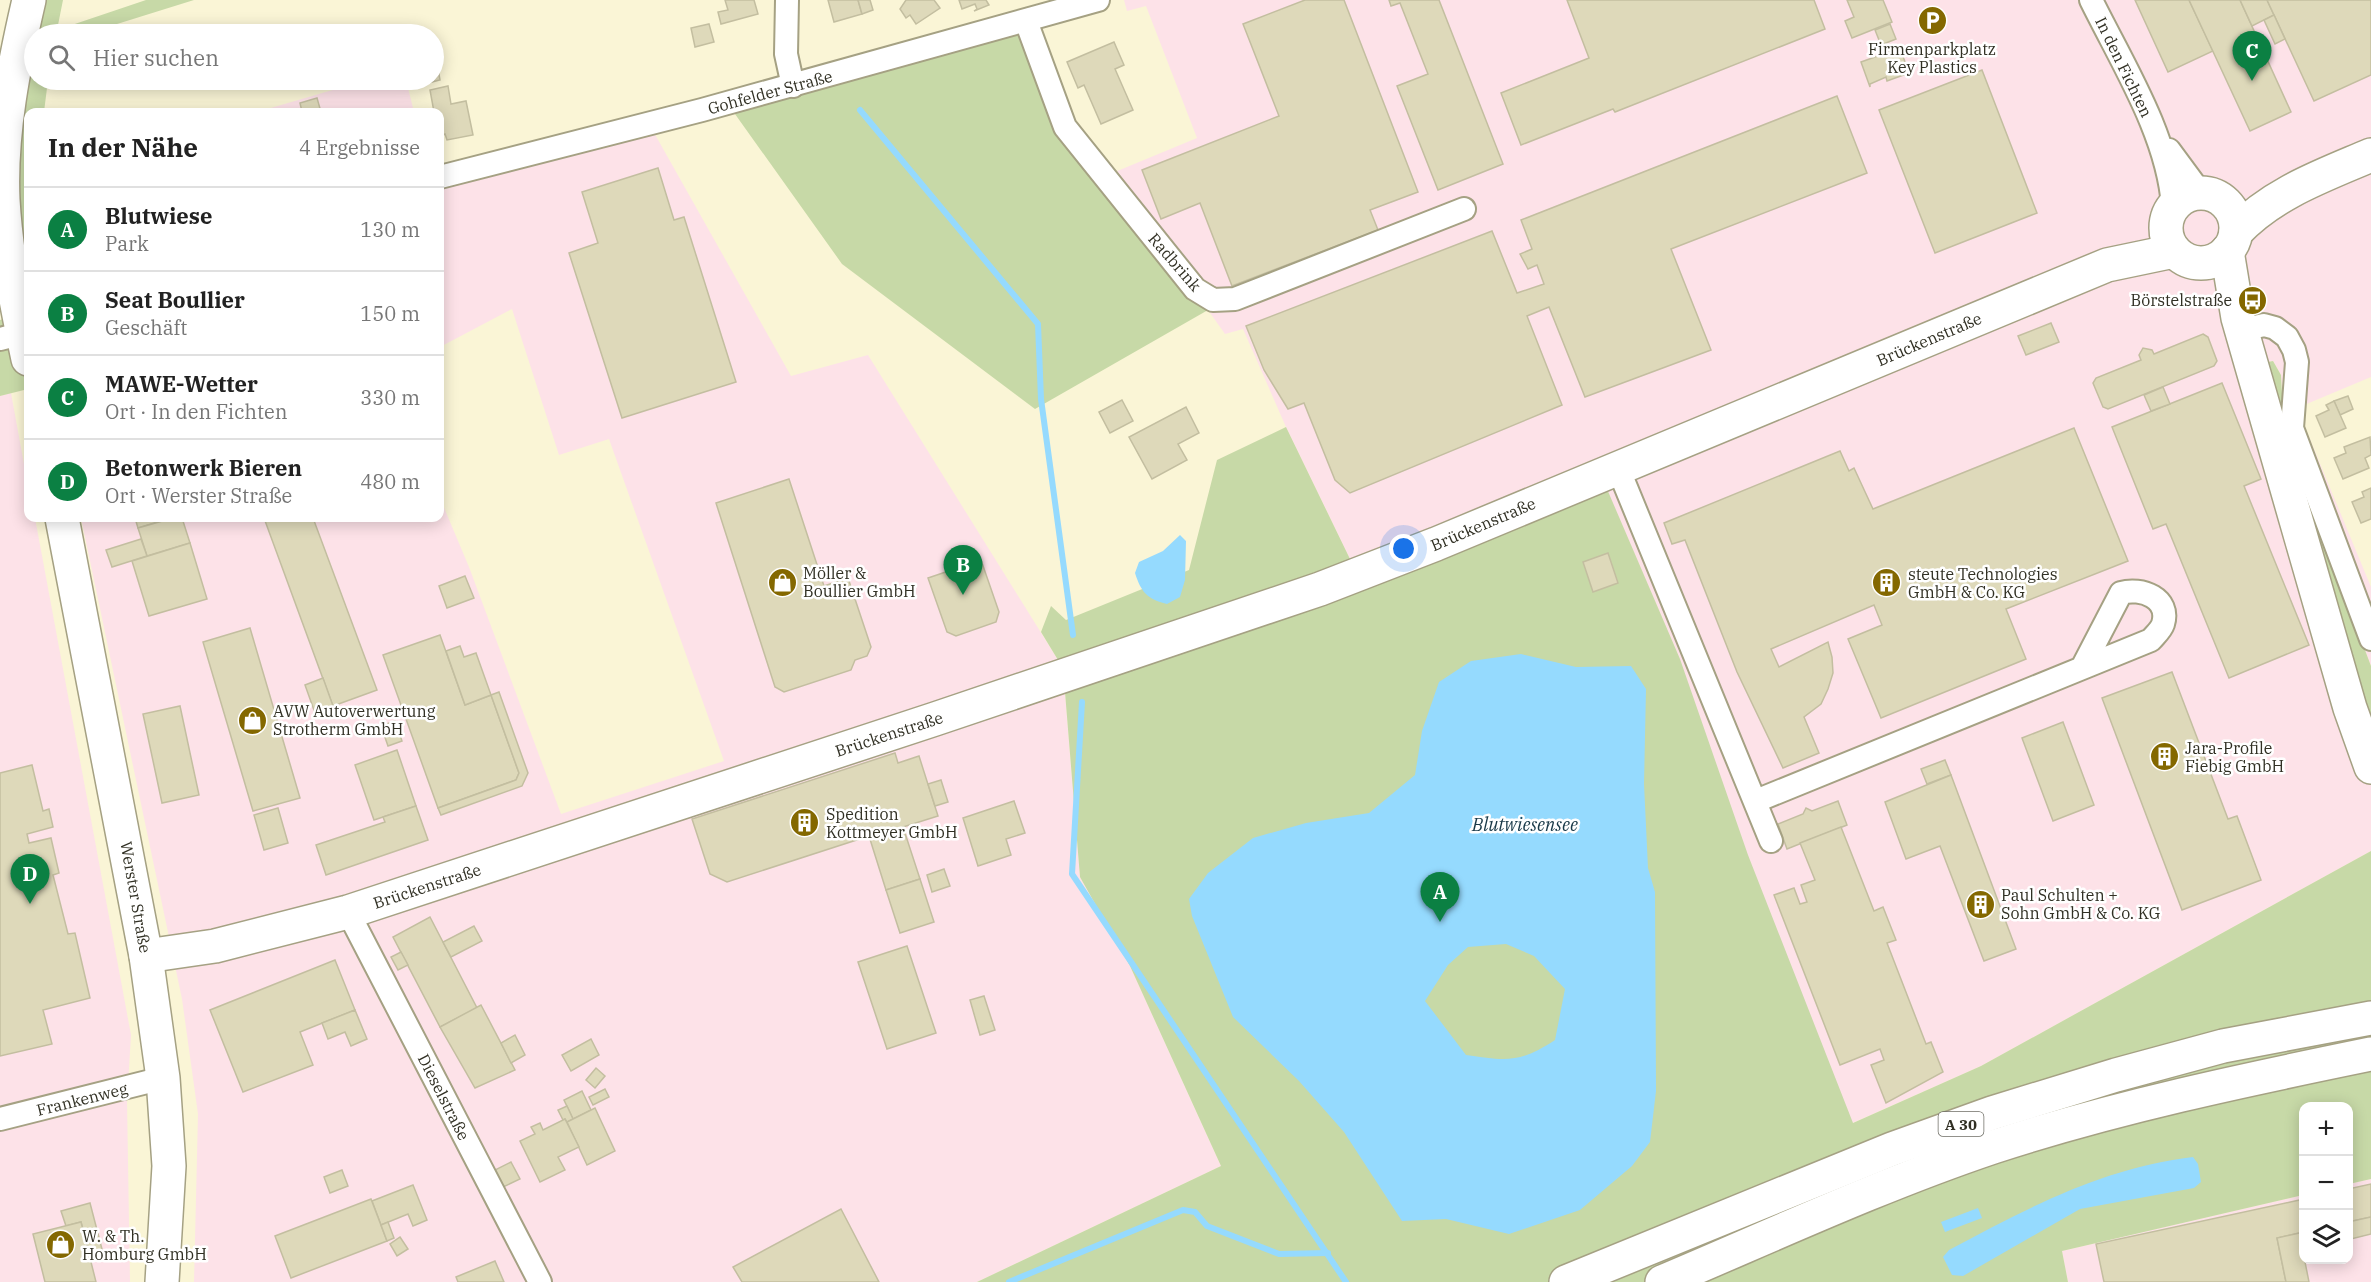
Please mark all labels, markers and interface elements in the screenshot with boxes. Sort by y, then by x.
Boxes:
parking icon: Firmenparkplatz Key Plastics [1916,5,1948,37]
street label: In den Fichten [2091,14,2157,120]
search box [24,24,444,90]
pin: C [2232,32,2272,81]
place label: Firmenparkplatz Key Plastics [1868,39,1996,77]
icon: search [45,41,78,74]
text: Hier suchen [93,43,219,72]
street label: Gohfelder Straße [706,66,834,118]
text: In der Nähe [48,130,198,164]
text: 4 Ergebnisse [299,134,420,161]
text: Blutwiese [105,201,212,230]
text: A [61,216,74,243]
text: 130 m [360,216,420,243]
street label: Radbrink [1144,229,1206,296]
text: Park [105,230,149,257]
bus stop icon: Börstelstraße [2237,284,2269,316]
text: Seat Boullier [105,285,245,314]
place label: Börstelstraße [2130,290,2232,310]
text: B [60,300,75,327]
text: 150 m [360,300,420,327]
street label: Brückenstraße [1873,308,1985,370]
text: Geschäft [105,314,187,341]
text: MAWE-Wetter [105,369,258,398]
text: C [61,384,74,411]
text: 330 m [360,384,420,411]
text: Ort · In den Fichten [105,398,288,425]
text: Betonwerk Bieren [105,453,302,482]
text: D [60,468,75,495]
text: 480 m [360,468,420,495]
text: Ort · Werster Straße [105,482,292,509]
street label: Brückenstraße [1427,493,1539,555]
your location [1389,534,1418,563]
pin: B [944,546,982,595]
place label: Möller & Boullier GmbH [803,563,916,601]
place label: steute Technologies GmbH & Co. KG [1908,564,2058,602]
shop icon: Möller & Boullier GmbH [766,566,798,598]
building icon: steute Technologies GmbH & Co. KG [1871,567,1903,599]
place label: AVW Autoverwertung Strotherm GmbH [273,701,436,739]
shop icon: AVW Autoverwertung Strotherm GmbH [236,704,268,736]
street label: Brückenstraße [833,707,945,761]
place label: Jara-Profile Fiebig GmbH [2185,738,2284,776]
building icon: Jara-Profile Fiebig GmbH [2148,741,2180,773]
place label: Spedition Kottmeyer GmbH [826,804,958,842]
building icon: Spedition Kottmeyer GmbH [789,807,821,839]
water label: Blutwiesensee [1471,813,1578,836]
street label: Werster Straße [116,840,156,954]
pin: D [10,854,50,904]
street label: Brückenstraße [371,859,483,913]
pin: A [1420,872,1460,922]
place label: Paul Schulten + Sohn GmbH & Co. KG [2001,885,2160,923]
building icon: Paul Schulten + Sohn GmbH & Co. KG [1964,888,1996,920]
street label: Dieselstraße [414,1051,474,1143]
street label: Frankenweg [34,1078,130,1120]
map controls [2299,1102,2353,1264]
button: + [2299,1102,2353,1156]
road number: A 30 [1938,1112,1984,1136]
button: − [2299,1156,2353,1210]
button: layers [2299,1210,2353,1264]
place label: W. & Th. Homburg GmbH [82,1226,207,1264]
shop icon: W. & Th. Homburg GmbH [45,1229,77,1261]

